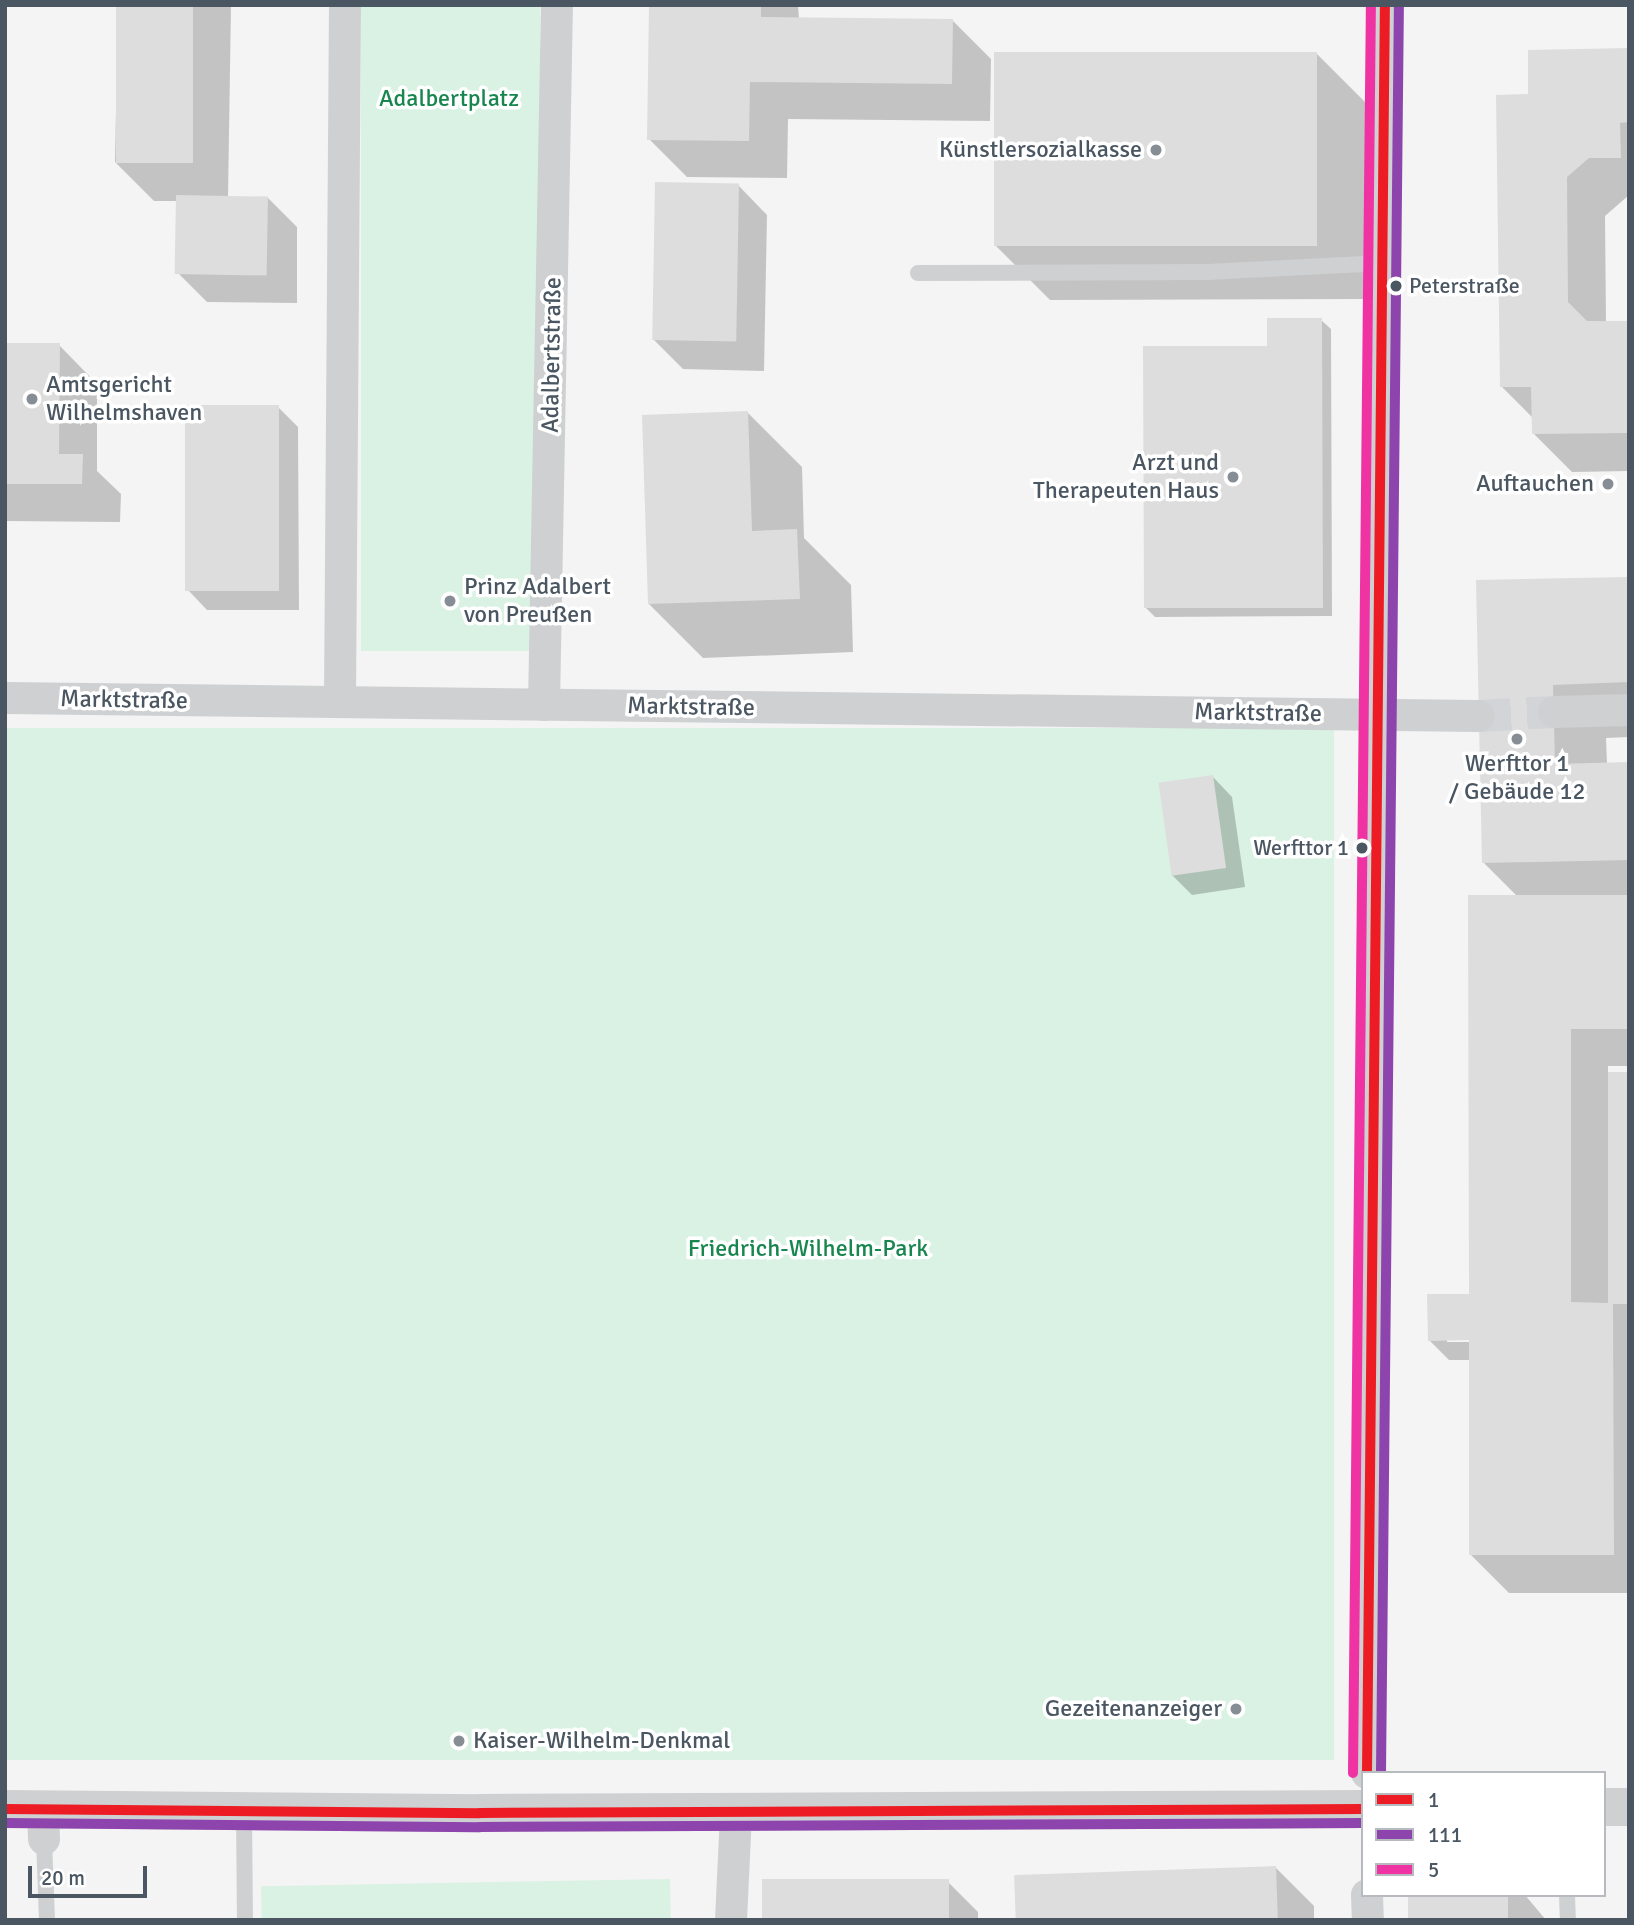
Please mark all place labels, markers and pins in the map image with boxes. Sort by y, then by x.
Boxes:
place label: Künstlersozialkasse [939,136,1142,164]
marker: Künstlersozialkasse [1148,142,1164,158]
place label: Peterstraße [1409,273,1520,299]
marker: Peterstraße [1389,279,1403,293]
place label: Amtsgericht Wilhelmshaven [46,371,202,427]
marker: Amtsgericht Wilhelmshaven [24,391,40,407]
place label: Arzt und Therapeuten Haus [1033,449,1219,505]
marker: Arzt und Therapeuten Haus [1225,469,1241,485]
place label: Auftauchen [1476,470,1594,498]
marker: Auftauchen [1600,476,1616,492]
place label: Prinz Adalbert von Preußen [464,573,611,629]
marker: Prinz Adalbert von Preußen [442,593,458,609]
marker: Werfttor 1 / Gebäude 12 [1509,731,1525,747]
place label: Werfttor 1 / Gebäude 12 [1449,750,1585,806]
place label: Werfttor 1 [1253,835,1349,861]
marker: Werfttor 1 [1355,841,1369,855]
place label: Gezeitenanzeiger [1045,1695,1222,1723]
marker: Gezeitenanzeiger [1228,1701,1244,1717]
place label: Kaiser-Wilhelm-Denkmal [473,1727,730,1755]
marker: Kaiser-Wilhelm-Denkmal [451,1733,467,1749]

